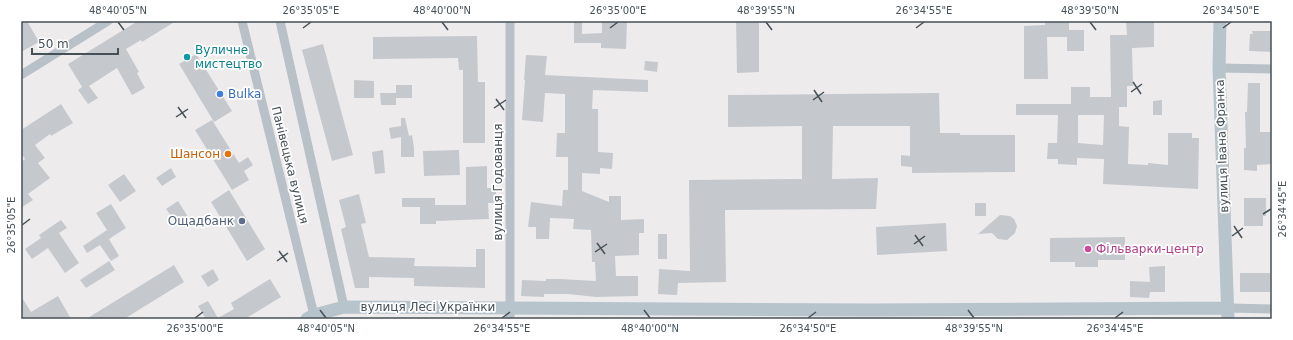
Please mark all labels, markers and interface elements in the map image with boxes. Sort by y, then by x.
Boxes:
text: 48°40'05"N [89,5,147,16]
text: 26°35'05"E [283,5,339,16]
text: 48°40'00"N [413,5,471,16]
text: 26°35'00"E [590,5,646,16]
text: 48°39'55"N [737,5,795,16]
text: 26°34'55"E [896,5,952,16]
text: 48°39'50"N [1061,5,1119,16]
text: 26°34'50"E [1203,5,1259,16]
scale bar [32,30,118,56]
text: 50 m [38,37,69,51]
place label: Вуличне мистецтво [195,43,262,71]
marker: Вуличне мистецтво [182,52,192,62]
street label: вулиця Івана Франка [1213,79,1231,213]
place label: Bulka [228,87,261,101]
marker: Bulka [215,89,225,99]
street label: Панівецька вулиця [269,105,311,225]
street label: вулиця Годованця [491,124,505,240]
place label: Шансон [170,147,220,161]
marker: Шансон [223,149,233,159]
text: 26°34'45"E [1277,181,1288,237]
text: 26°35'05"E [6,197,17,253]
place label: Ощадбанк [168,214,234,228]
marker: Ощадбанк [237,216,247,226]
place label: Фільварки-центр [1096,242,1204,256]
marker: Фільварки-центр [1083,244,1093,254]
street label: вулиця Лесі Українки [361,300,495,314]
text: 26°35'00"E [167,323,223,334]
text: 48°40'05"N [297,323,355,334]
text: 26°34'55"E [474,323,530,334]
text: 48°40'00"N [621,323,679,334]
text: 26°34'50"E [780,323,836,334]
text: 48°39'55"N [945,323,1003,334]
text: 26°34'45"E [1087,323,1143,334]

